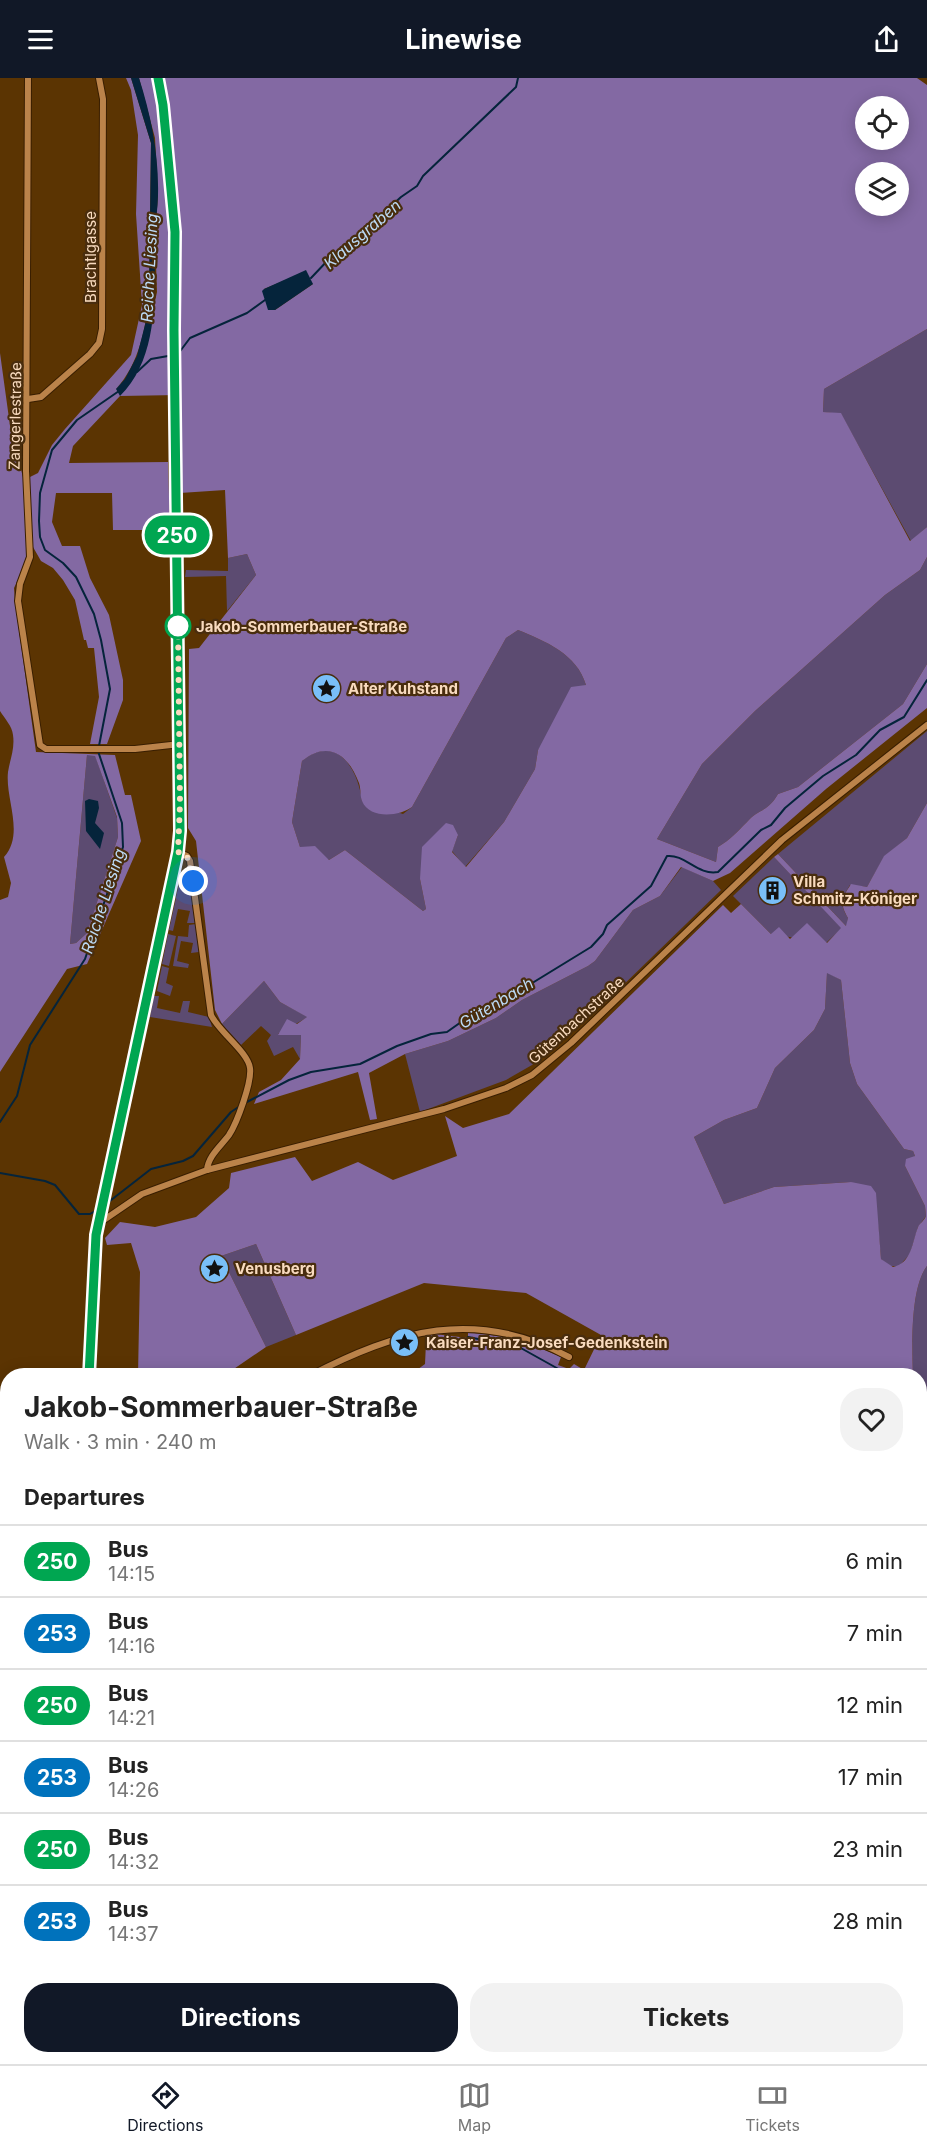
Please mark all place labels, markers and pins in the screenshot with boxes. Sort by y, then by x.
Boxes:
marker: Jakob-Sommerbauer-Straße [165,613,191,639]
place label: Jakob-Sommerbauer-Straße [196,617,407,636]
place icon: Alter Kuhstand [311,672,343,704]
place label: Alter Kuhstand [348,679,458,698]
place label: Villa Schmitz-Königer [793,872,917,908]
building icon: Villa Schmitz-Königer [756,874,788,906]
place icon: Venusberg [198,1252,230,1284]
place label: Venusberg [235,1259,315,1278]
place icon: Kaiser-Franz-Josef-Gedenkstein [389,1326,421,1358]
place label: Kaiser-Franz-Josef-Gedenkstein [426,1333,668,1352]

